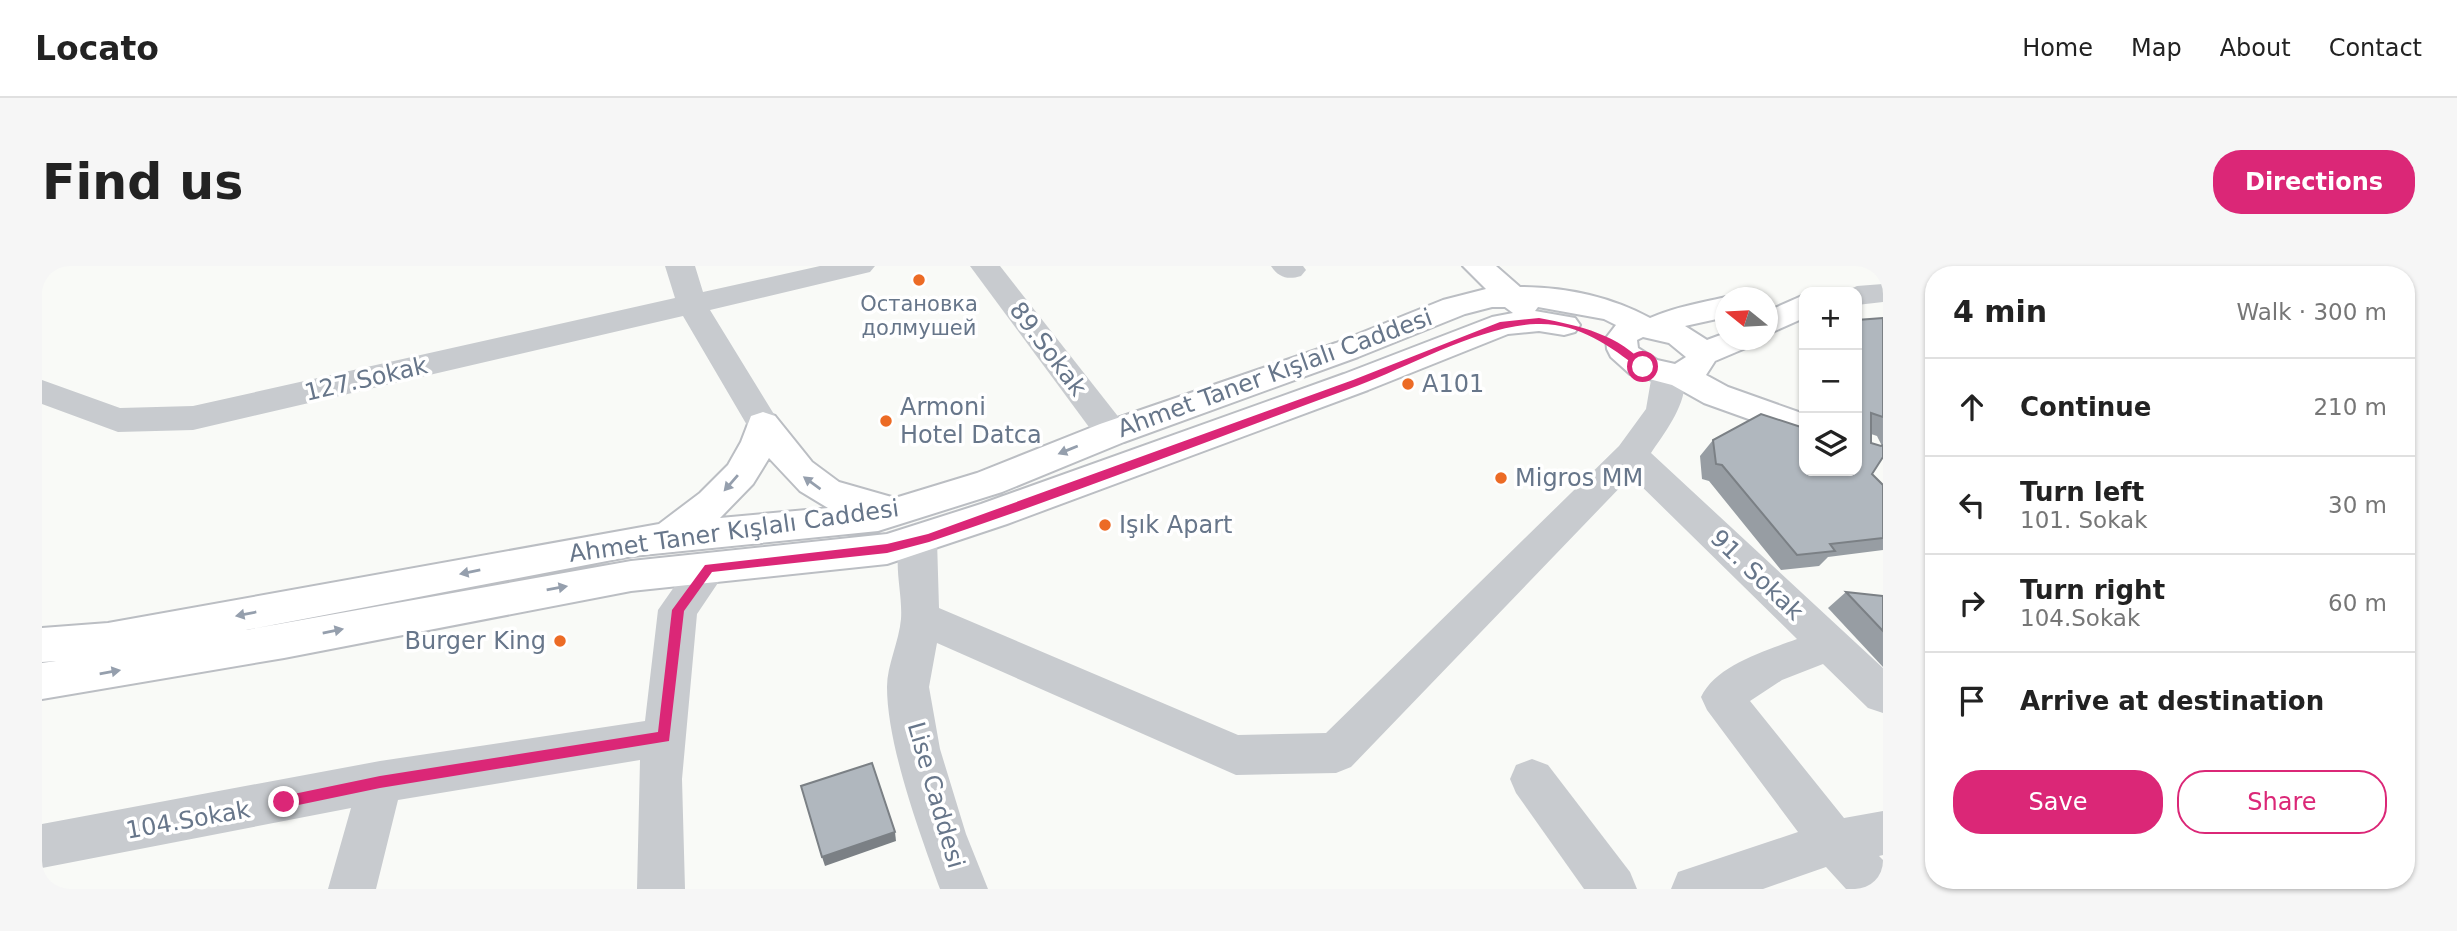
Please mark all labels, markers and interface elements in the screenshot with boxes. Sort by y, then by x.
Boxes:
text: Locato [35,29,159,68]
text: Home [2022,34,2093,62]
text: Map [2131,34,2182,62]
text: About [2220,34,2291,62]
text: Contact [2329,34,2422,62]
button: Directions [2213,150,2415,214]
text: Find us [42,154,243,211]
marker: Остановка долмушей [911,272,927,288]
north arrow [1715,287,1778,350]
map controls [1799,287,1862,476]
button: + [1799,287,1862,350]
place label: Остановка долмушей [860,292,978,340]
text: 4 min [1953,294,2047,329]
street label: 89.Sokak [1004,297,1092,401]
text: Walk · 300 m [2236,299,2387,325]
street label: Ahmet Taner Kışlalı Caddesi [1114,303,1436,443]
button: − [1799,350,1862,413]
street label: 127.Sokak [302,351,430,407]
route start [1627,351,1658,382]
place label: A101 [1422,370,1484,398]
marker: A101 [1400,376,1416,392]
icon: ahead [1953,388,1991,426]
text: Continue [2020,392,2151,422]
place label: Armoni Hotel Datca [900,393,1042,449]
text: 210 m [2313,394,2387,420]
marker: Armoni Hotel Datca [878,413,894,429]
button: layers [1799,413,1862,476]
one-way arrow [1058,445,1079,456]
place label: Migros MM [1515,464,1643,492]
marker: Migros MM [1493,470,1509,486]
one-way arrow [724,474,739,491]
one-way arrow [803,476,821,490]
text: Turn left [2020,477,2144,507]
icon: left [1953,486,1991,524]
text: 30 m [2328,492,2387,518]
street label: Ahmet Taner Kışlalı Caddesi [567,494,901,568]
text: 101. Sokak [2020,507,2148,533]
place label: Işık Apart [1119,511,1232,539]
marker: Işık Apart [1097,517,1113,533]
street label: 91. Sokak [1705,524,1809,626]
one-way arrow [459,567,481,578]
text: Turn right [2020,575,2165,605]
one-way arrow [546,582,568,593]
icon: right [1953,584,1991,622]
text: 60 m [2328,590,2387,616]
text: 104.Sokak [2020,605,2140,631]
one-way arrow [235,609,257,620]
one-way arrow [322,626,344,637]
place label: Burger King [405,627,546,655]
marker: Burger King [552,633,568,649]
one-way arrow [99,666,121,677]
icon: arrive [1953,682,1991,720]
text: Arrive at destination [2020,686,2324,716]
street label: Lise Caddesi [902,719,970,871]
button: Save [1953,770,2163,834]
button: Share [2177,770,2387,834]
route end [268,786,299,817]
street label: 104.Sokak [124,795,252,845]

